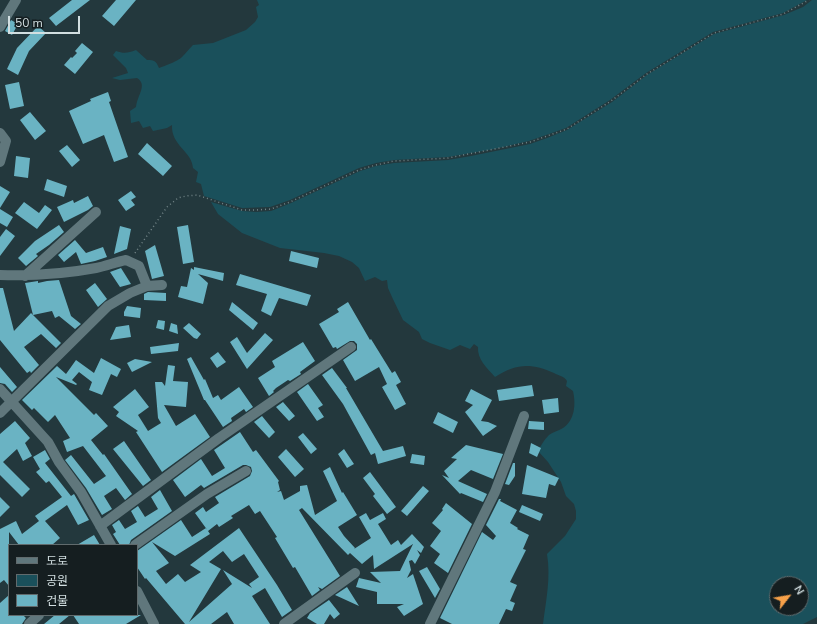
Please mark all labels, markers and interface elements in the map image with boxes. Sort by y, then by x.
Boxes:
scale bar [10,8,82,34]
text: 50 m [15,15,43,31]
legend [8,544,138,616]
text: 도로 [46,553,68,569]
text: 공원 [46,573,68,589]
north arrow [769,576,809,616]
text: N [790,583,807,597]
text: 건물 [46,593,68,609]

